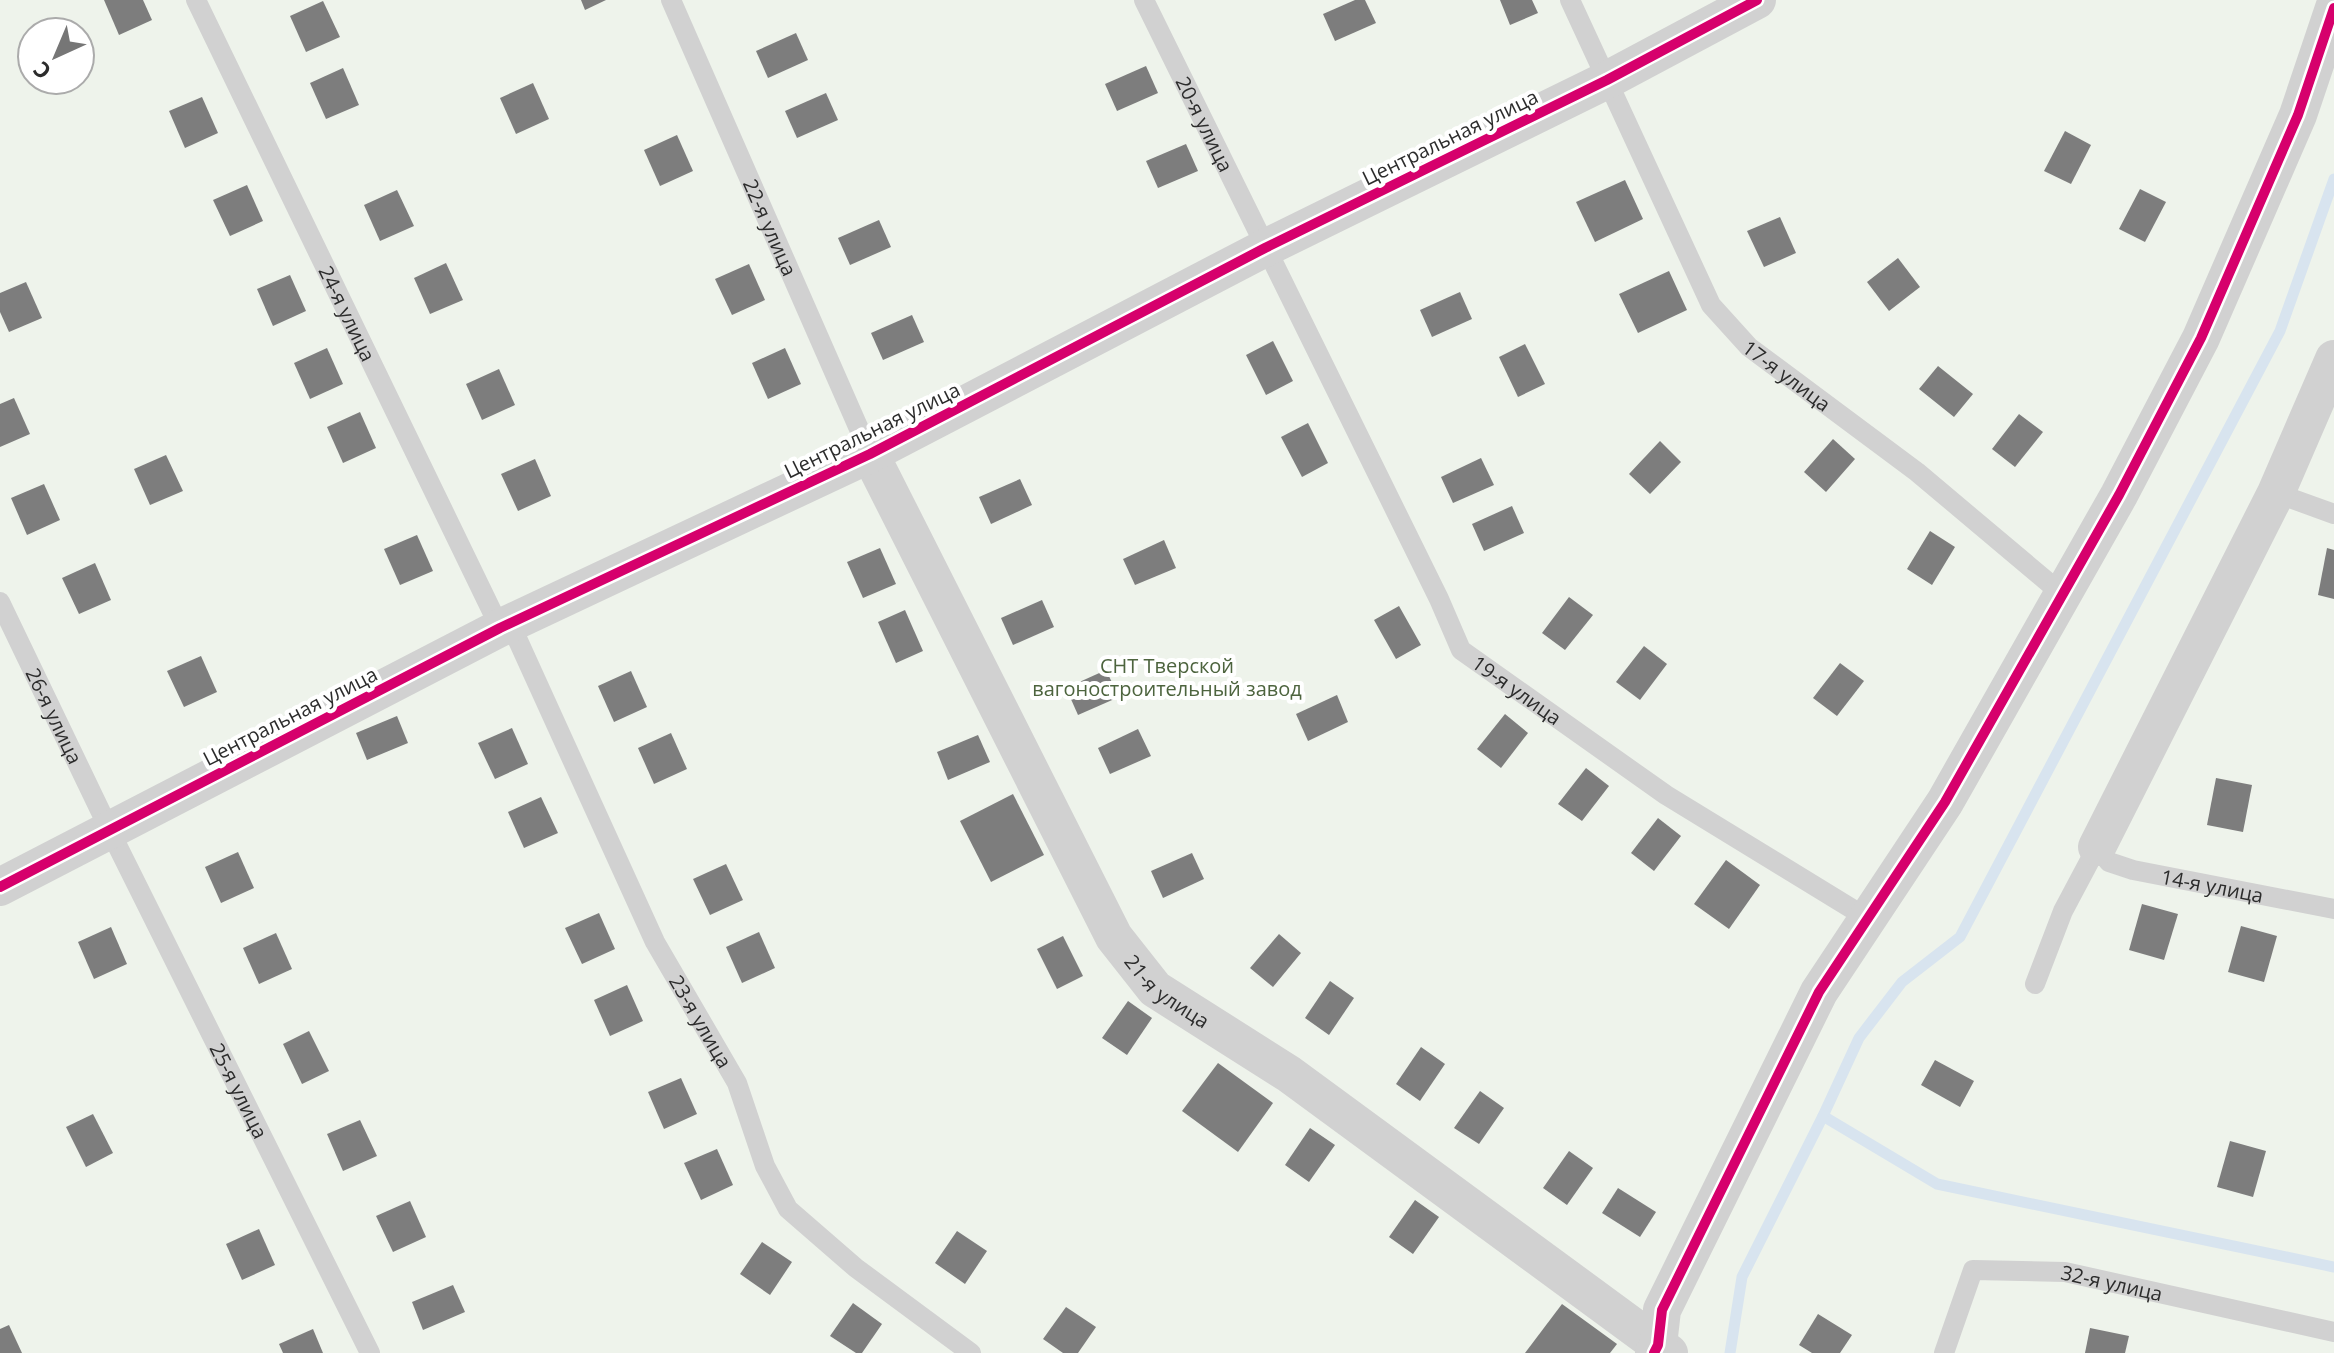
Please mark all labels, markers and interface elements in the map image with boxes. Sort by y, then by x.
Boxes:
north arrow [16,16,96,96]
text: С [26,55,57,87]
street label: 20-я улица [1170,71,1240,176]
street label: Центральная улица [1358,83,1542,191]
street label: 22-я улица [737,174,804,280]
street label: 24-я улица [313,261,382,366]
street label: 17-я улица [1737,334,1837,417]
street label: Центральная улица [780,376,964,484]
street label: 19-я улица [1467,649,1567,731]
park label: СНТ Тверской вагоностроительный завод [1032,652,1302,702]
street label: Центральная улица [198,660,382,772]
street label: 26-я улица [20,663,89,768]
street label: 14-я улица [2159,862,2266,909]
street label: 21-я улица [1119,948,1215,1034]
street label: 23-я улица [663,970,739,1073]
street label: 25-я улица [204,1038,274,1143]
street label: 32-я улица [2058,1258,2165,1307]

